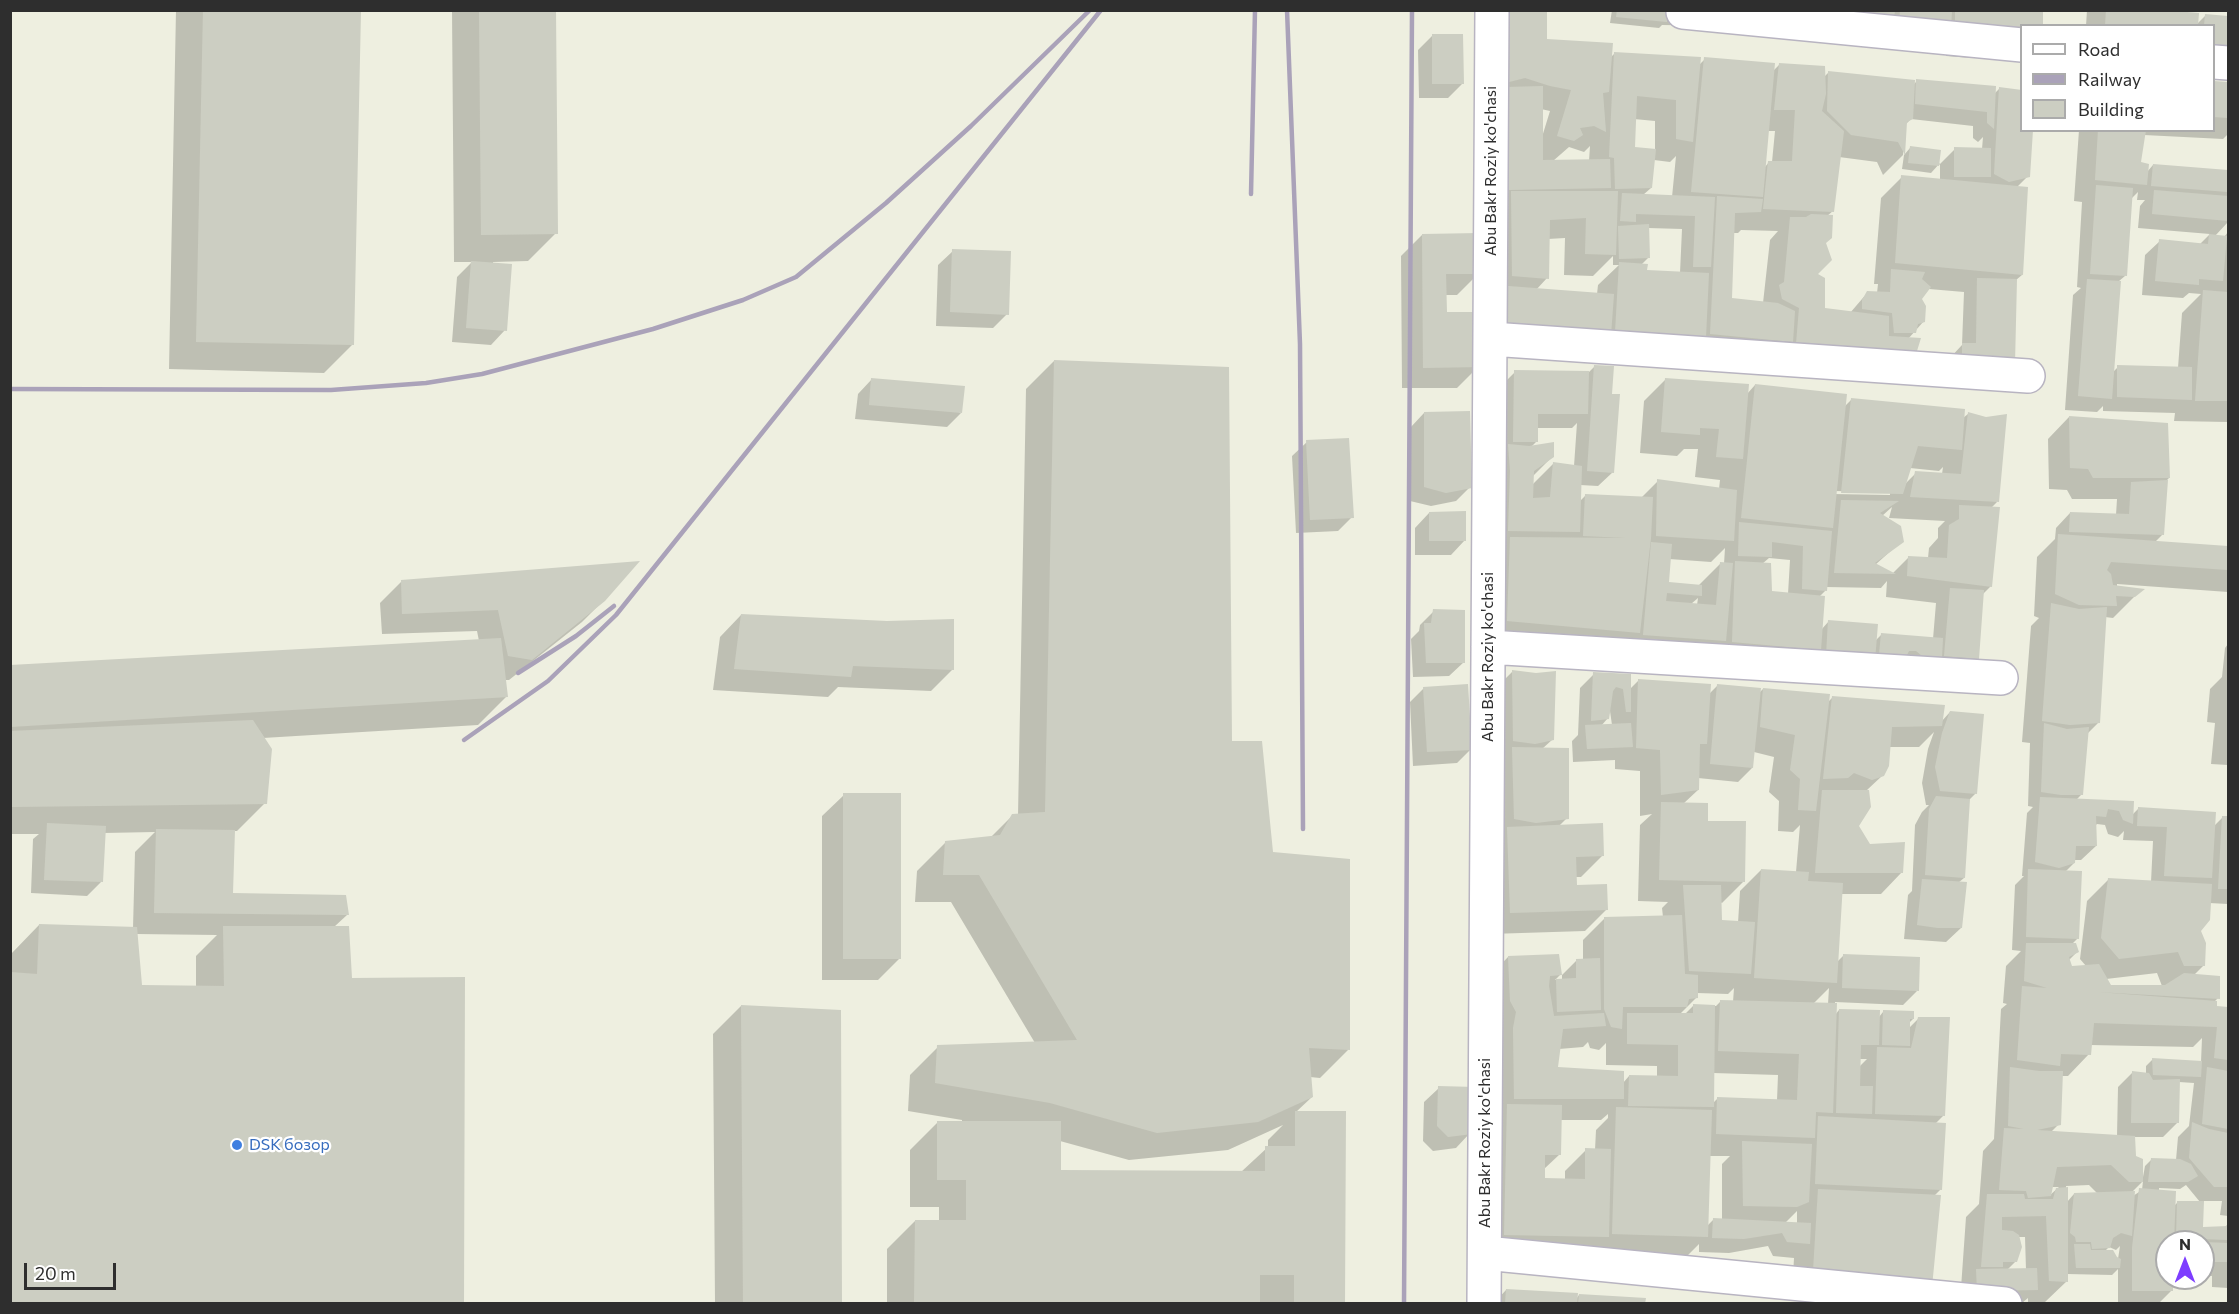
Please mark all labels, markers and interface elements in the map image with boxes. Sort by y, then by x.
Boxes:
legend [2020,24,2215,132]
text: Road [2078,38,2120,60]
text: Railway [2078,68,2141,90]
street label: Abu Bakr Roziy ko'chasi [1481,86,1501,256]
text: Building [2078,98,2144,120]
street label: Abu Bakr Roziy ko'chasi [1478,572,1498,742]
street label: Abu Bakr Roziy ko'chasi [1475,1058,1495,1228]
place label: DSK бозор [249,1135,330,1155]
marker: DSK бозор [230,1138,244,1152]
north arrow [2155,1230,2215,1290]
text: N [2179,1234,2191,1253]
scale bar [27,1251,118,1289]
text: 20 m [35,1262,76,1284]

